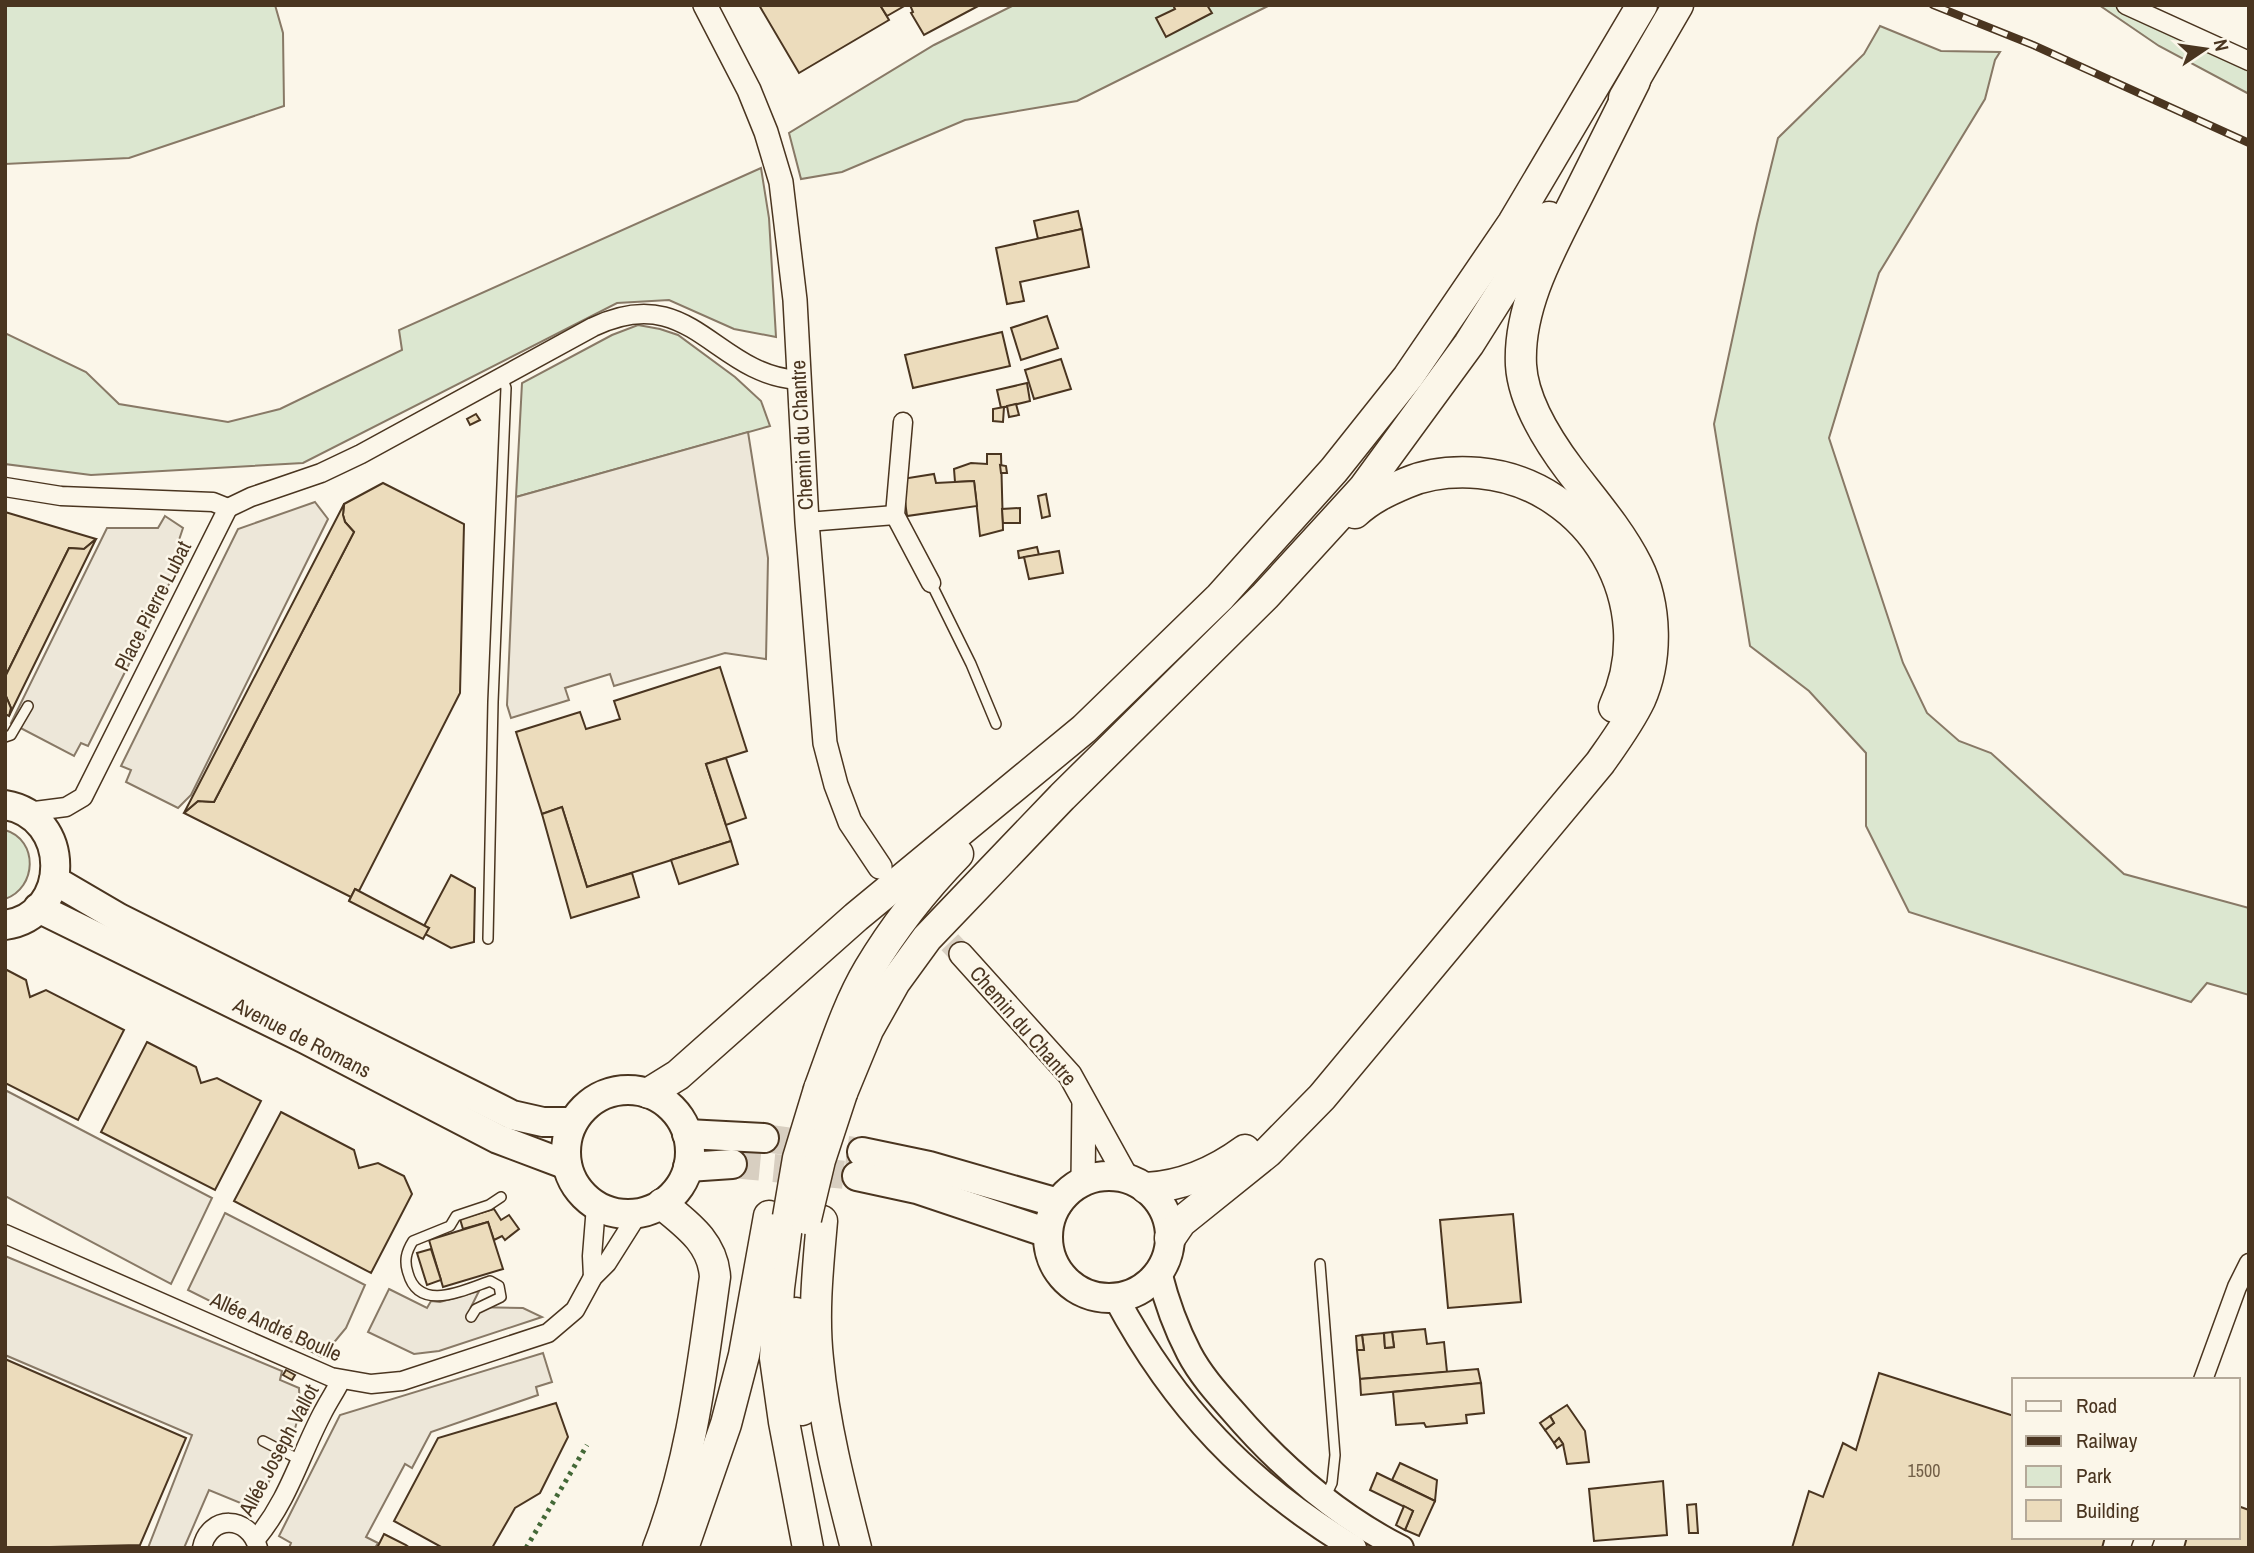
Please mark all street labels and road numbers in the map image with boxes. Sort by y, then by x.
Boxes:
street label: Chemin du Chantre [783,359,820,511]
street label: Place Pierre Lubat [107,535,198,676]
street label: Chemin du Chantre [963,959,1084,1092]
street label: Avenue de Romans [228,990,376,1085]
street label: Allée André Boulle [205,1284,346,1368]
street label: Allée Joseph Vallot [231,1379,326,1522]

